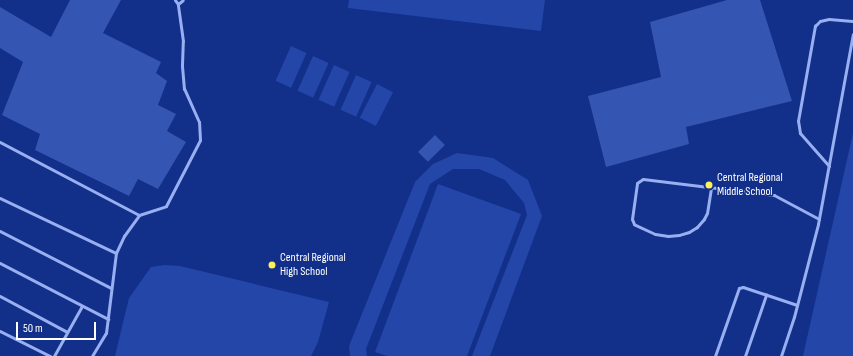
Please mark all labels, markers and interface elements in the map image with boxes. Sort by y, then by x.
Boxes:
place label: Central Regional Middle School [717,171,783,199]
marker: Central Regional Middle School [704,180,714,190]
place label: Central Regional High School [280,251,346,279]
marker: Central Regional High School [267,260,277,270]
scale bar [18,314,98,340]
text: 50 m [23,321,43,336]

